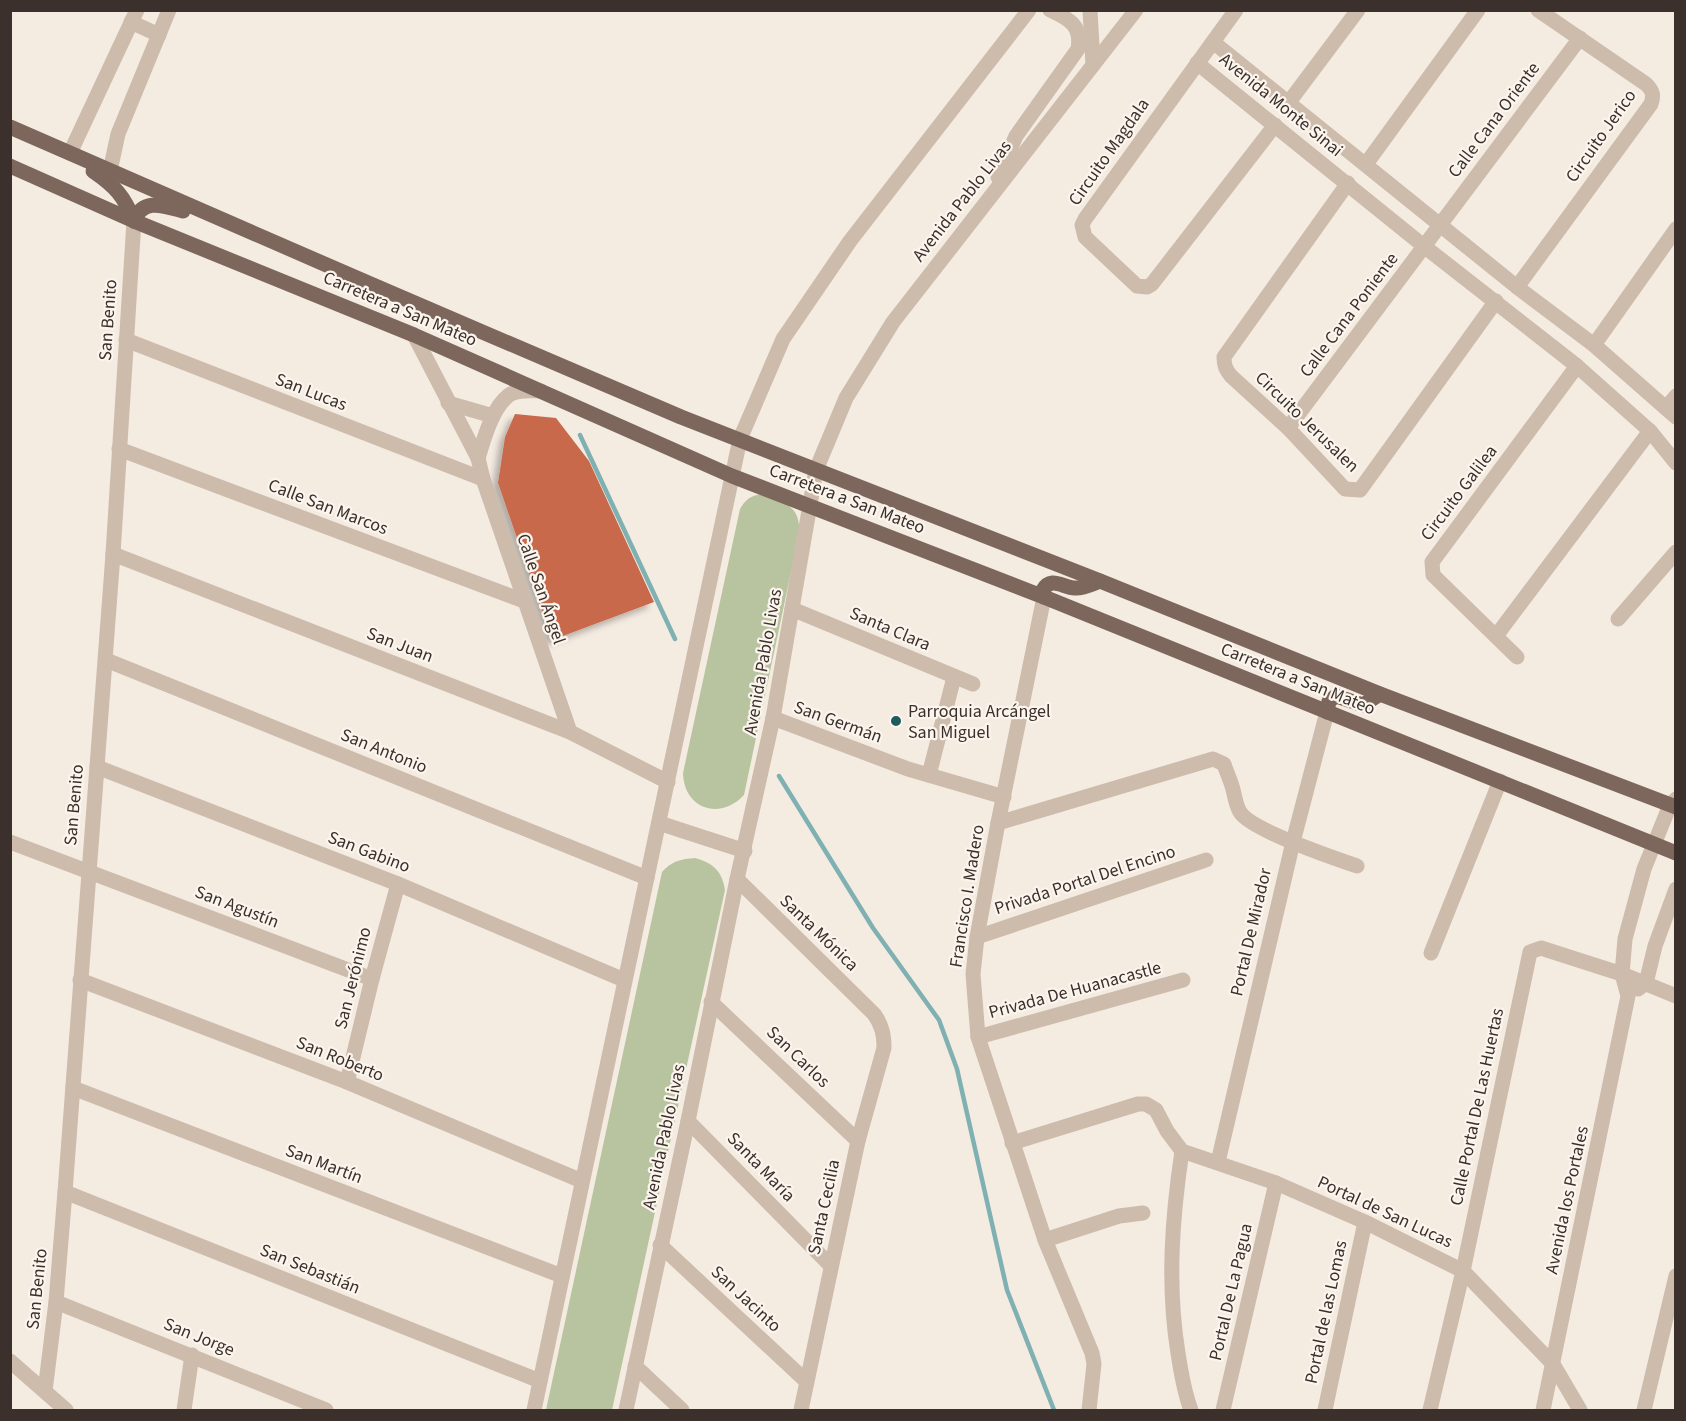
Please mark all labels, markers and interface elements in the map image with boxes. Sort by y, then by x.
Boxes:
street label: Avenida Monte Sinai [1214,47,1348,163]
street label: Calle Cana Oriente [1442,57,1546,183]
street label: Circuito Jerico [1560,85,1642,187]
street label: Circuito Magdala [1063,93,1155,211]
street label: Avenida Pablo Livas [907,135,1017,267]
street label: Calle Cana Poniente [1294,247,1404,383]
street label: Carretera a San Mateo [319,265,481,353]
street label: San Benito [93,278,123,362]
street label: Circuito Jerusalen [1249,366,1365,478]
street label: San Lucas [271,367,351,417]
street label: Circuito Galilea [1415,440,1503,546]
street label: Carretera a San Mateo [766,458,928,540]
street label: Calle San Marcos [264,473,392,541]
street label: Calle San Ángel [510,530,572,648]
street label: Avenida Pablo Livas [738,587,788,737]
street label: Santa Clara [846,601,934,657]
street label: San Juan [363,621,437,669]
street label: Carretera a San Mateo [1217,637,1379,721]
street label: San Germán [790,694,886,750]
place label: Parroquia Arcángel San Miguel [908,699,1051,745]
marker: Parroquia Arcángel San Miguel [889,714,903,728]
street label: San Antonio [337,722,431,780]
street label: San Benito [58,763,90,847]
street label: Francisco I. Madero [943,823,991,969]
street label: San Gabino [324,825,414,879]
street label: Privada Portal Del Encino [991,839,1179,921]
street label: Portal De Mirador [1224,865,1278,999]
street label: San Agustín [191,880,283,934]
street label: Santa Mónica [774,889,864,977]
street label: San Jerónimo [328,924,378,1032]
street label: Privada De Huanacastle [986,955,1164,1025]
street label: Calle Portal De Las Huertas [1444,1006,1510,1208]
street label: San Carlos [761,1020,835,1094]
street label: San Roberto [292,1030,388,1088]
street label: Avenida Pablo Livas [636,1062,692,1212]
street label: Avenida los Portales [1539,1124,1595,1276]
street label: Santa María [721,1126,801,1208]
street label: San Martín [282,1138,366,1190]
street label: Santa Cecilia [802,1157,846,1257]
street label: Portal de San Lucas [1313,1170,1457,1254]
street label: Portal De La Pagua [1203,1221,1259,1363]
street label: San Sebastián [256,1238,364,1300]
street label: Portal de las Lomas [1299,1238,1353,1386]
street label: San Benito [20,1247,54,1331]
street label: San Jacinto [705,1260,787,1338]
street label: San Jorge [160,1311,238,1363]

